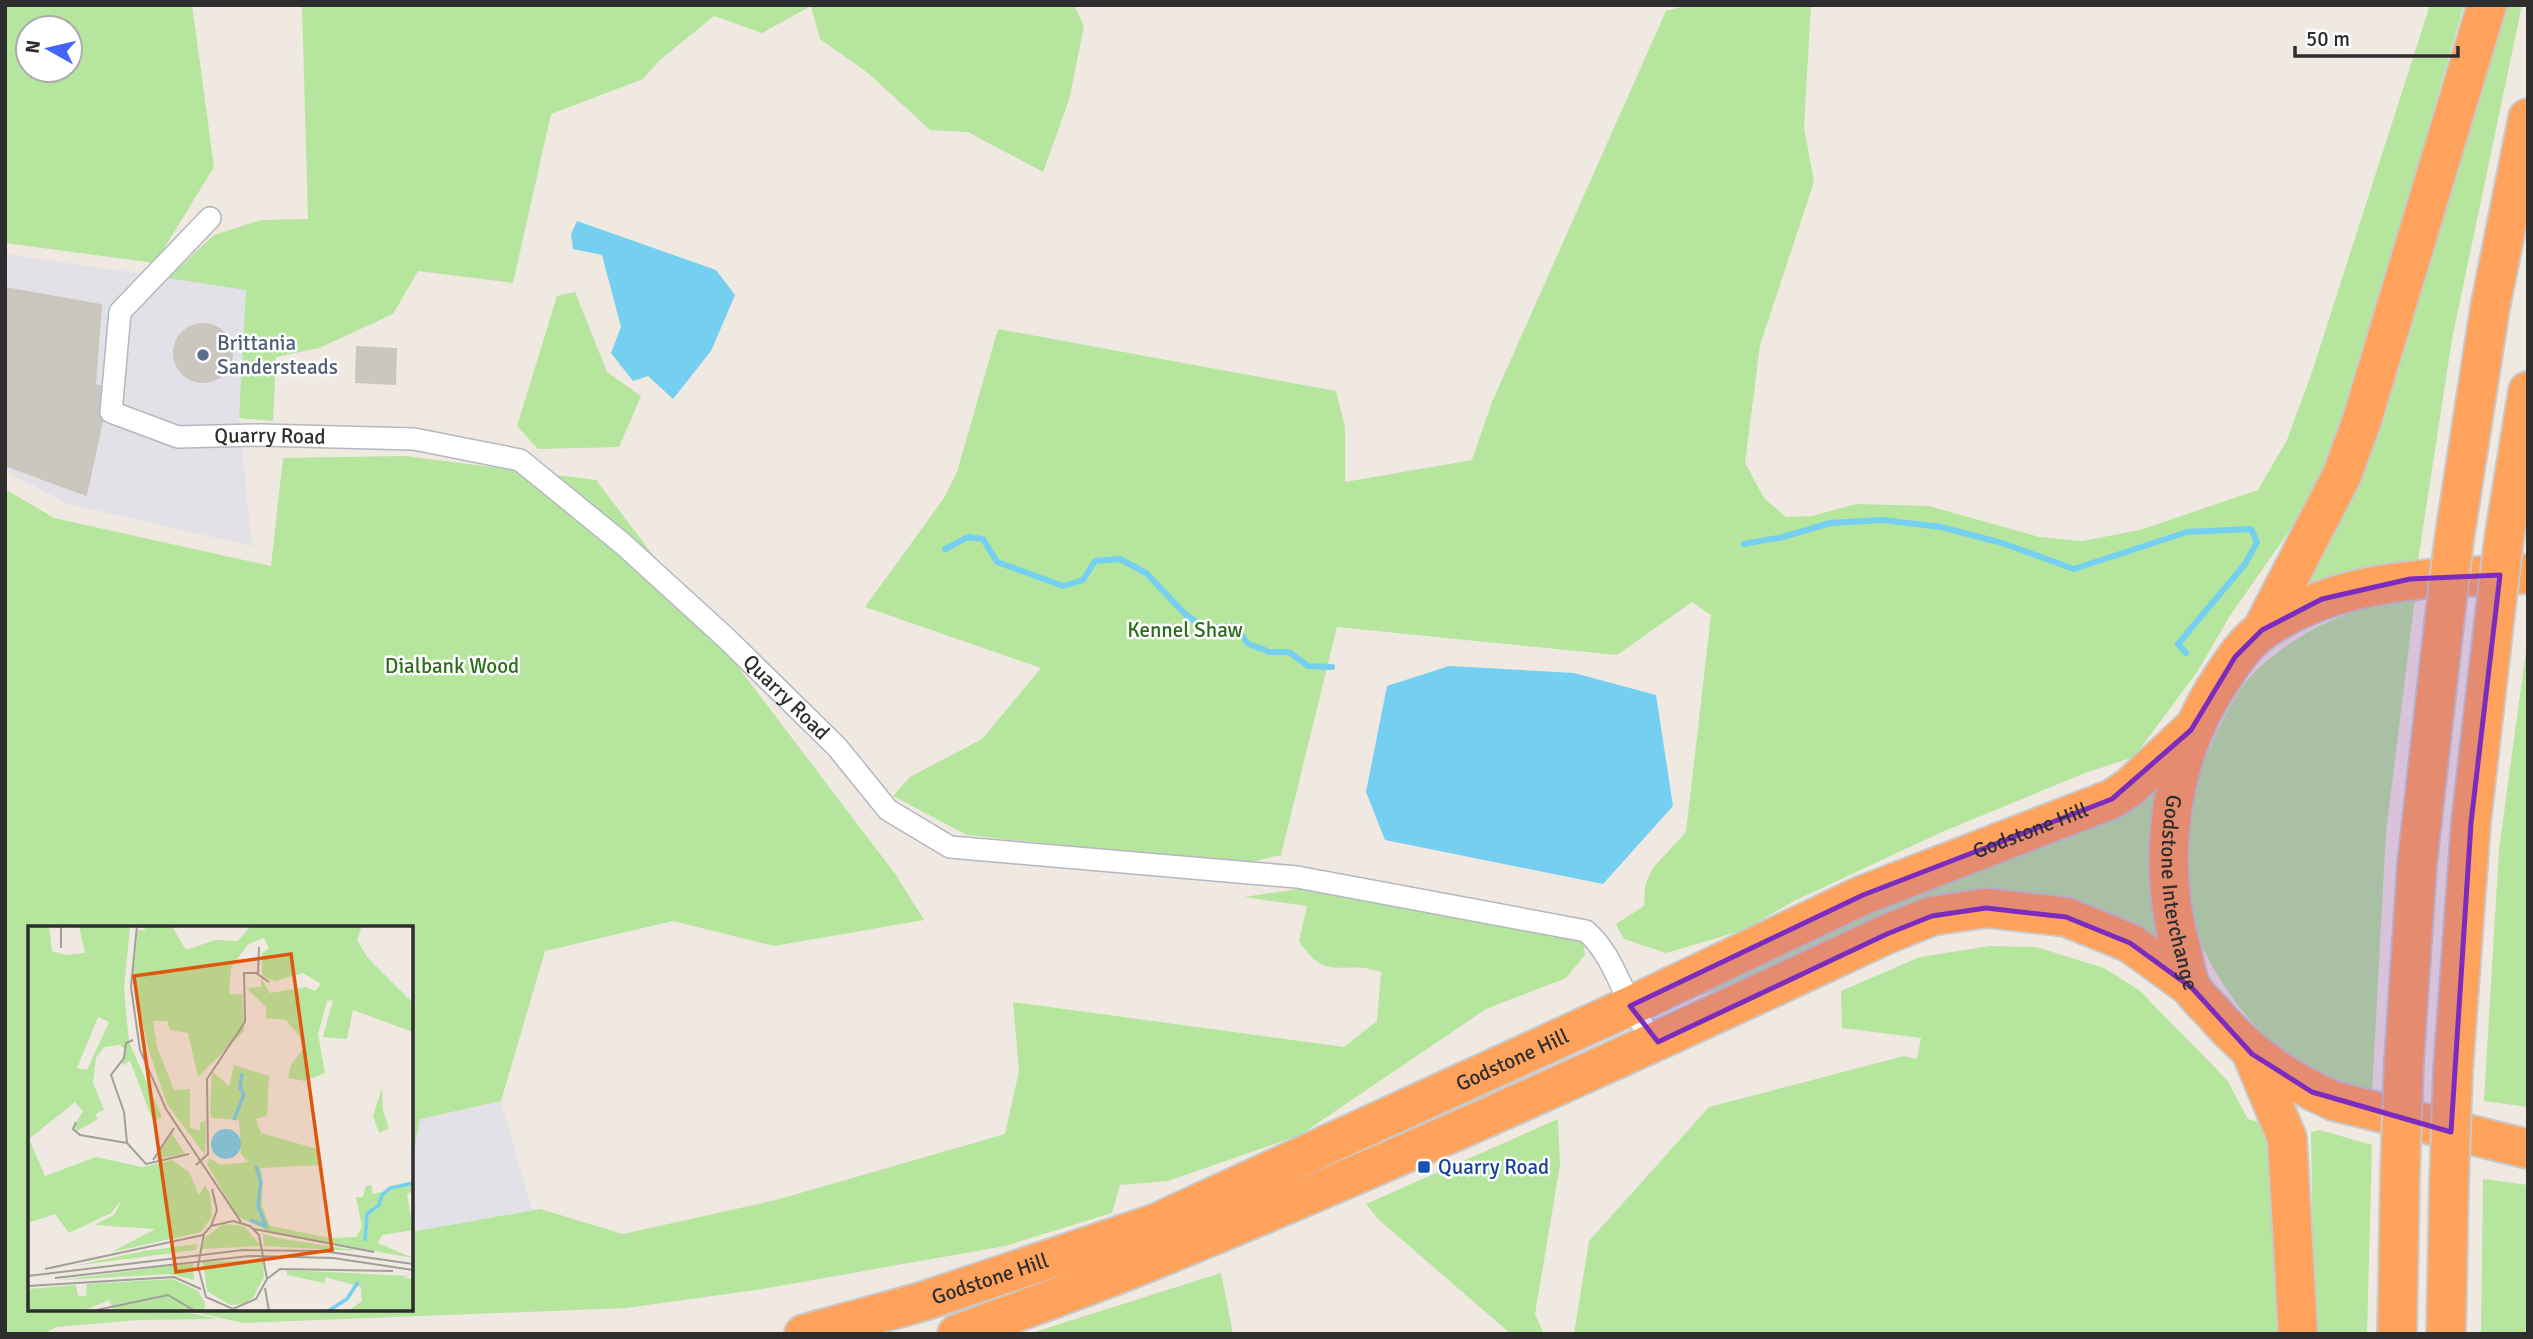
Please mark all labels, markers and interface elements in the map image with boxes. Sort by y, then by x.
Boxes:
north arrow [14,14,84,84]
scale bar [2295,14,2458,58]
text: 50 m [2306,26,2350,52]
text: N [20,39,46,55]
place label: Brittania Sandersteads [217,330,338,380]
marker: Brittania Sandersteads [195,347,211,363]
street label: Quarry Road [214,422,326,450]
park label: Kennel Shaw [1127,617,1243,643]
street label: Quarry Road [737,649,835,745]
park label: Dialbank Wood [385,653,519,679]
street label: Godstone Interchange [2156,793,2204,994]
street label: Godstone Hill [1969,797,2092,864]
inset map [28,926,413,1311]
street label: Godstone Hill [1452,1023,1573,1097]
place label: Quarry Road [1438,1154,1549,1180]
marker: Quarry Road [1416,1159,1432,1175]
street label: Godstone Hill [928,1247,1052,1311]

